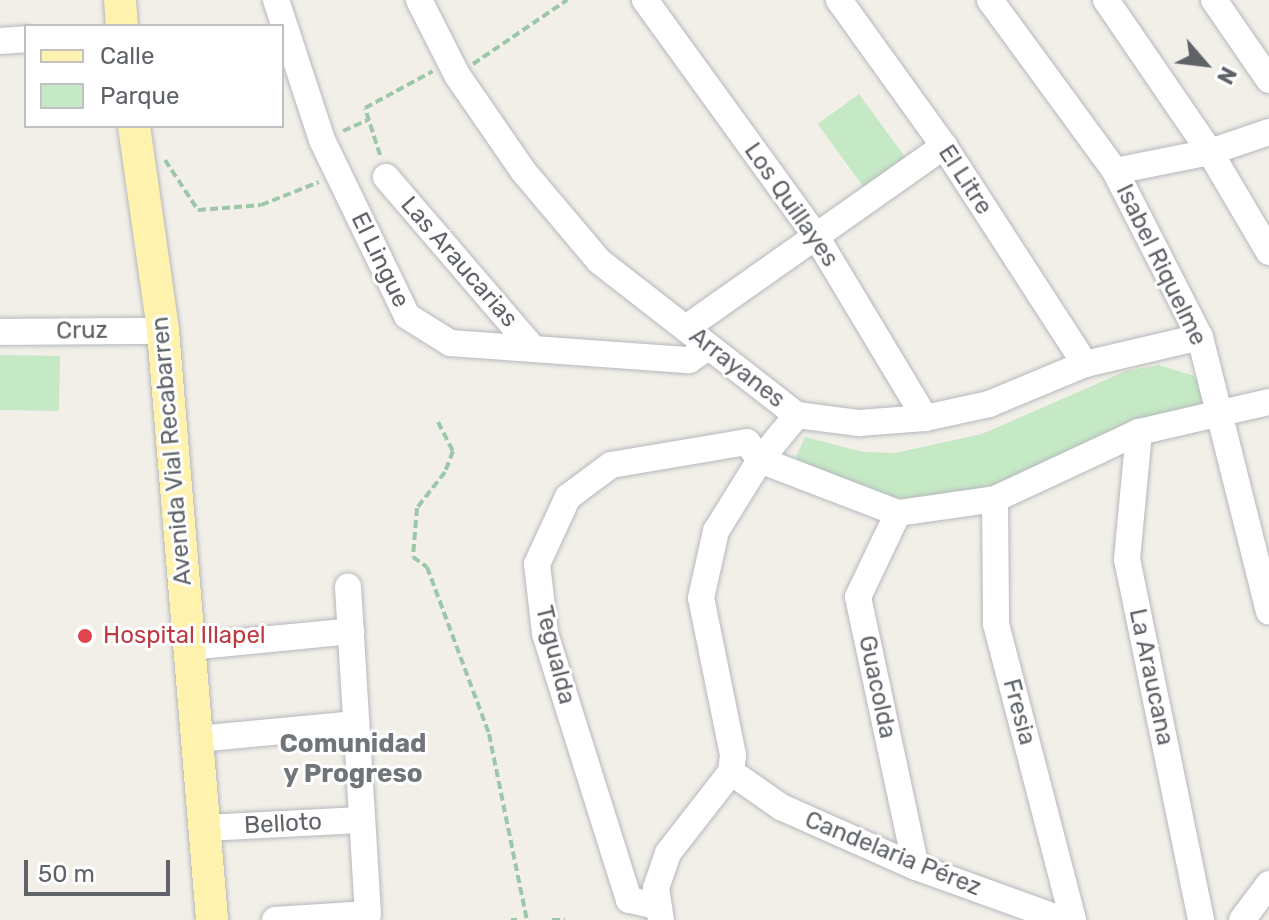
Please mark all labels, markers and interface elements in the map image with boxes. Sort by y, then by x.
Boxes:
legend [24,24,284,128]
north arrow [1165,24,1245,104]
text: Calle [100,42,154,70]
text: N [1211,62,1242,89]
text: Parque [100,82,179,110]
street label: Los Quillayes [738,137,844,273]
street label: El Litre [932,140,998,220]
street label: Isabel Riquelme [1110,180,1212,350]
street label: Las Araucarias [394,190,524,334]
street label: El Lingue [345,208,415,312]
street label: Avenida Vial Recabarren [146,315,198,587]
street label: Cruz [56,316,108,346]
street label: Arrayanes [683,322,791,414]
street label: Tegualda [529,603,581,707]
street label: La Araucana [1122,606,1180,748]
place label: Hospital Illapel [103,622,266,650]
marker: Hospital Illapel [74,625,96,647]
street label: Guacolda [852,633,902,741]
street label: Fresia [996,676,1042,748]
district label: Comunidad y Progreso [280,728,426,790]
street label: Candelaria Pérez [801,805,985,903]
street label: Belloto [243,808,323,840]
scale bar [28,844,174,894]
text: 50 m [38,860,95,888]

